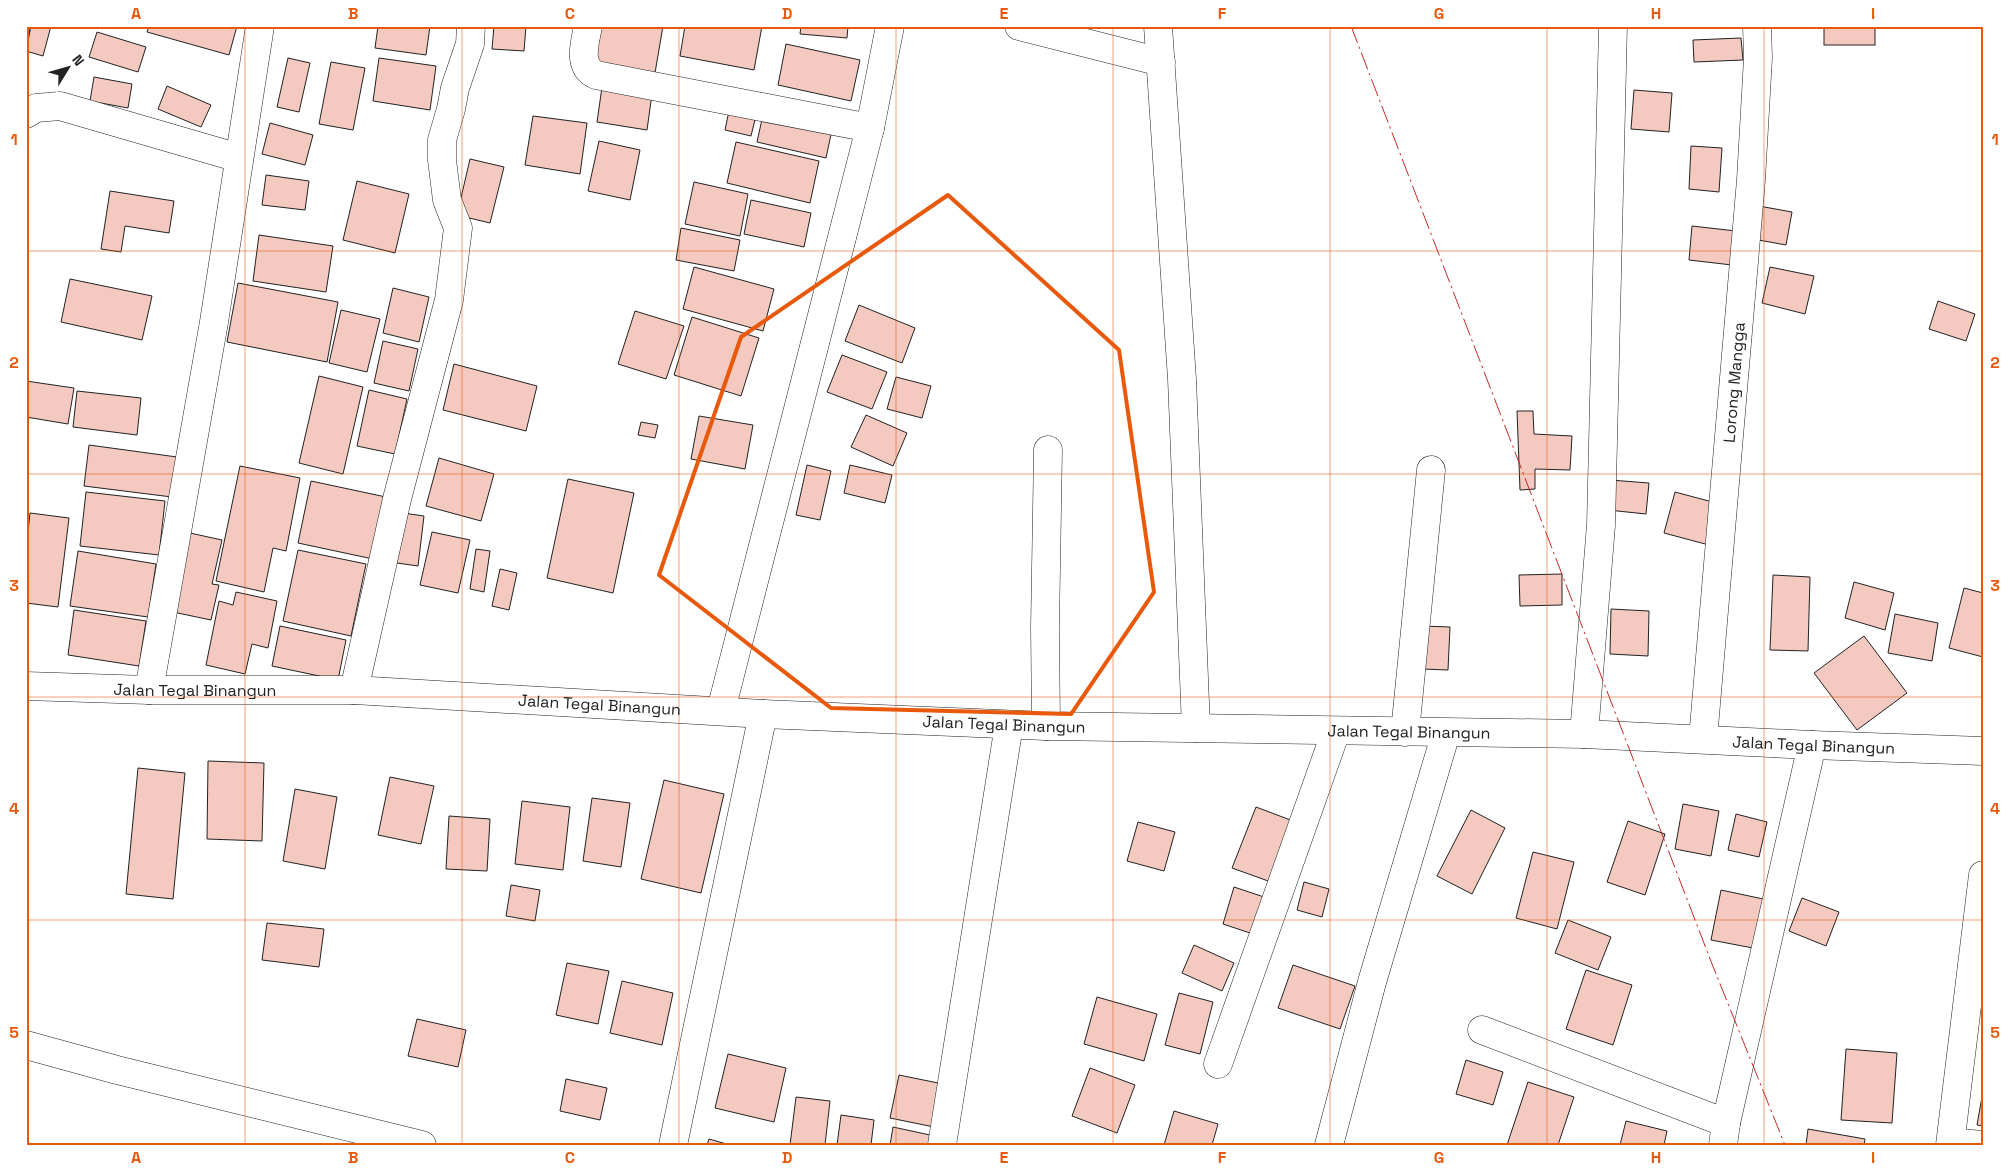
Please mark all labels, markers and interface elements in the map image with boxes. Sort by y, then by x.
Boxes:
text: A [131,3,141,24]
text: B [348,3,358,24]
text: C [565,3,575,24]
text: D [782,3,792,24]
text: E [1000,3,1009,24]
text: F [1218,3,1227,24]
text: G [1434,3,1444,24]
text: H [1651,3,1661,24]
text: I [1871,3,1875,24]
north arrow [42,42,92,92]
text: N [68,51,88,69]
text: 1 [10,129,18,150]
text: 1 [1991,129,1999,150]
street label: Lorong Mangga [1718,321,1749,444]
text: 2 [9,352,19,373]
text: 2 [1990,352,2000,373]
text: 3 [9,575,19,596]
text: 3 [1990,575,2000,596]
street label: Jalan Tegal Binangun [113,678,276,701]
street label: Jalan Tegal Binangun [518,689,681,720]
street label: Jalan Tegal Binangun [922,710,1086,737]
street label: Jalan Tegal Binangun [1327,720,1491,743]
street label: Jalan Tegal Binangun [1732,731,1895,758]
text: 4 [9,798,19,819]
text: 4 [1990,798,2000,819]
text: 5 [9,1022,19,1043]
text: 5 [1990,1022,2000,1043]
text: A [131,1147,141,1168]
text: B [348,1147,358,1168]
text: C [565,1147,575,1168]
text: D [782,1147,792,1168]
text: E [1000,1147,1009,1168]
text: F [1218,1147,1227,1168]
text: G [1434,1147,1444,1168]
text: H [1651,1147,1661,1168]
text: I [1871,1147,1875,1168]

